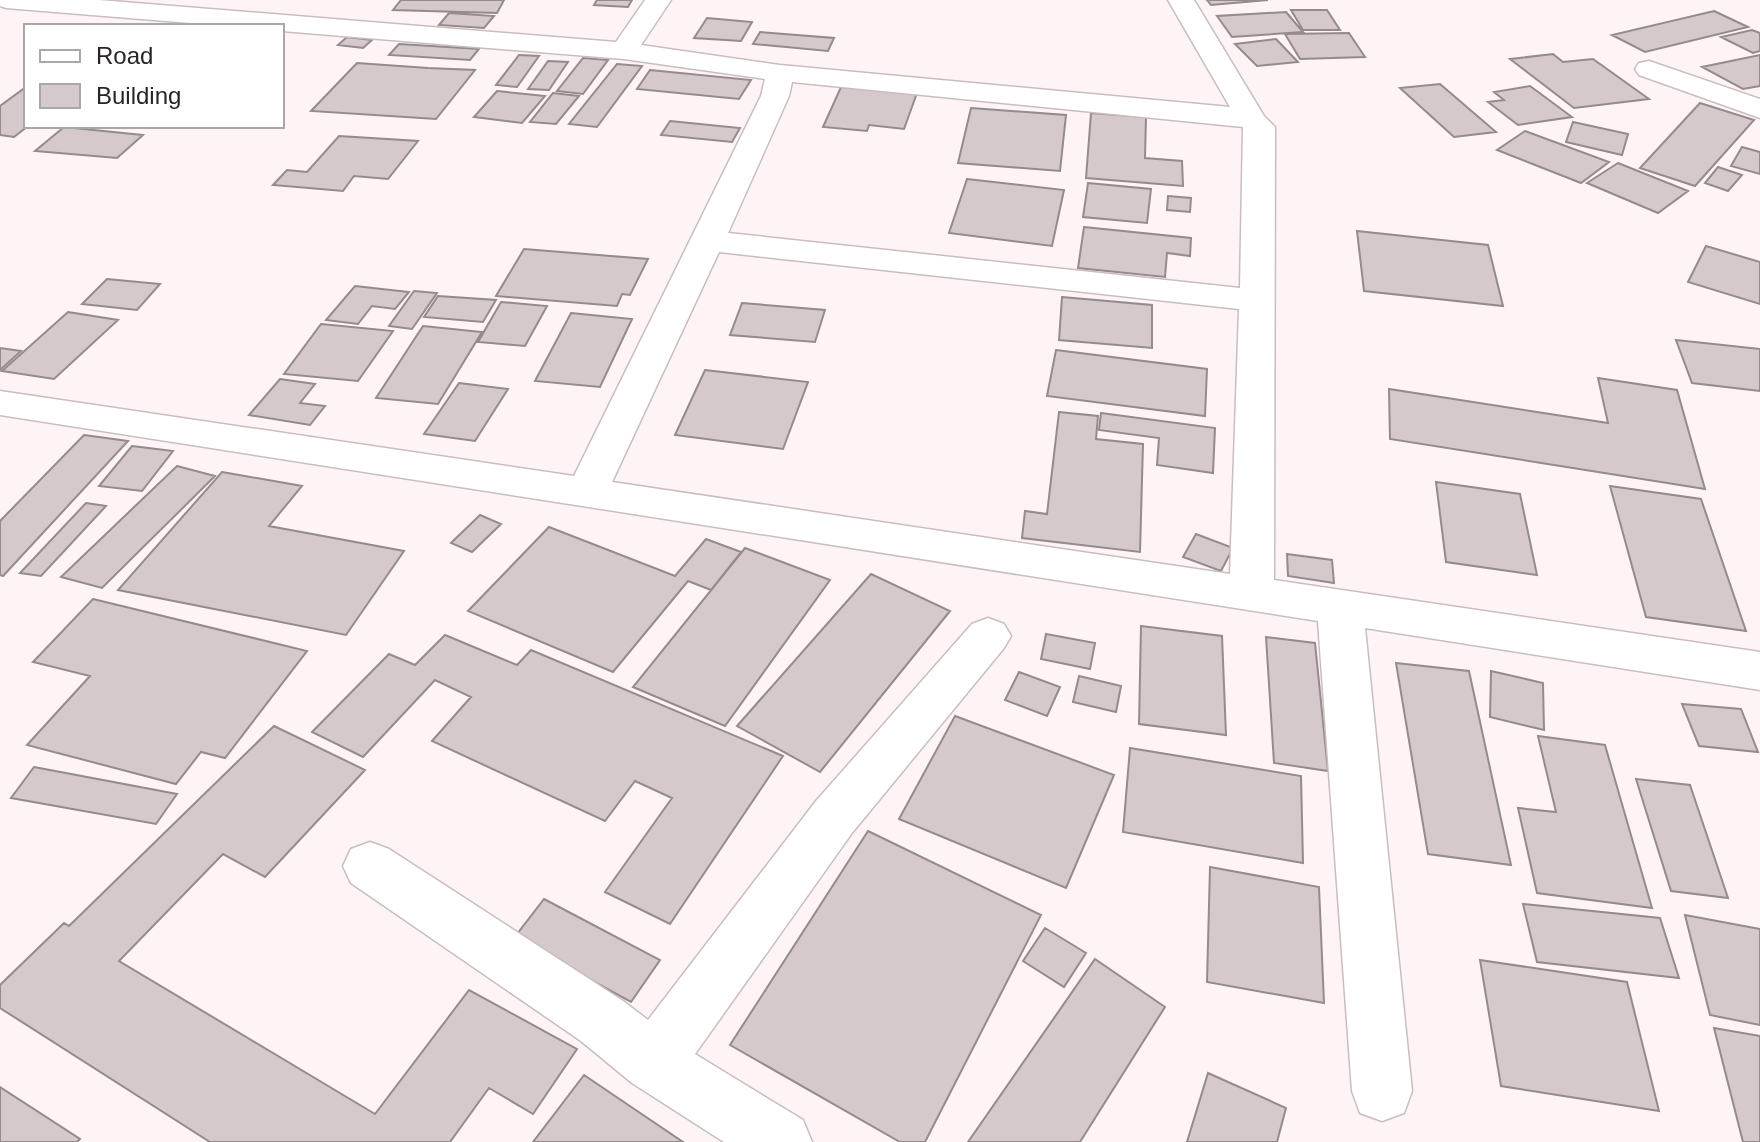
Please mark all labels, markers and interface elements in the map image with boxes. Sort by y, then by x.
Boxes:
legend [24,24,284,128]
text: Road [96,42,153,69]
text: Building [96,82,181,109]

